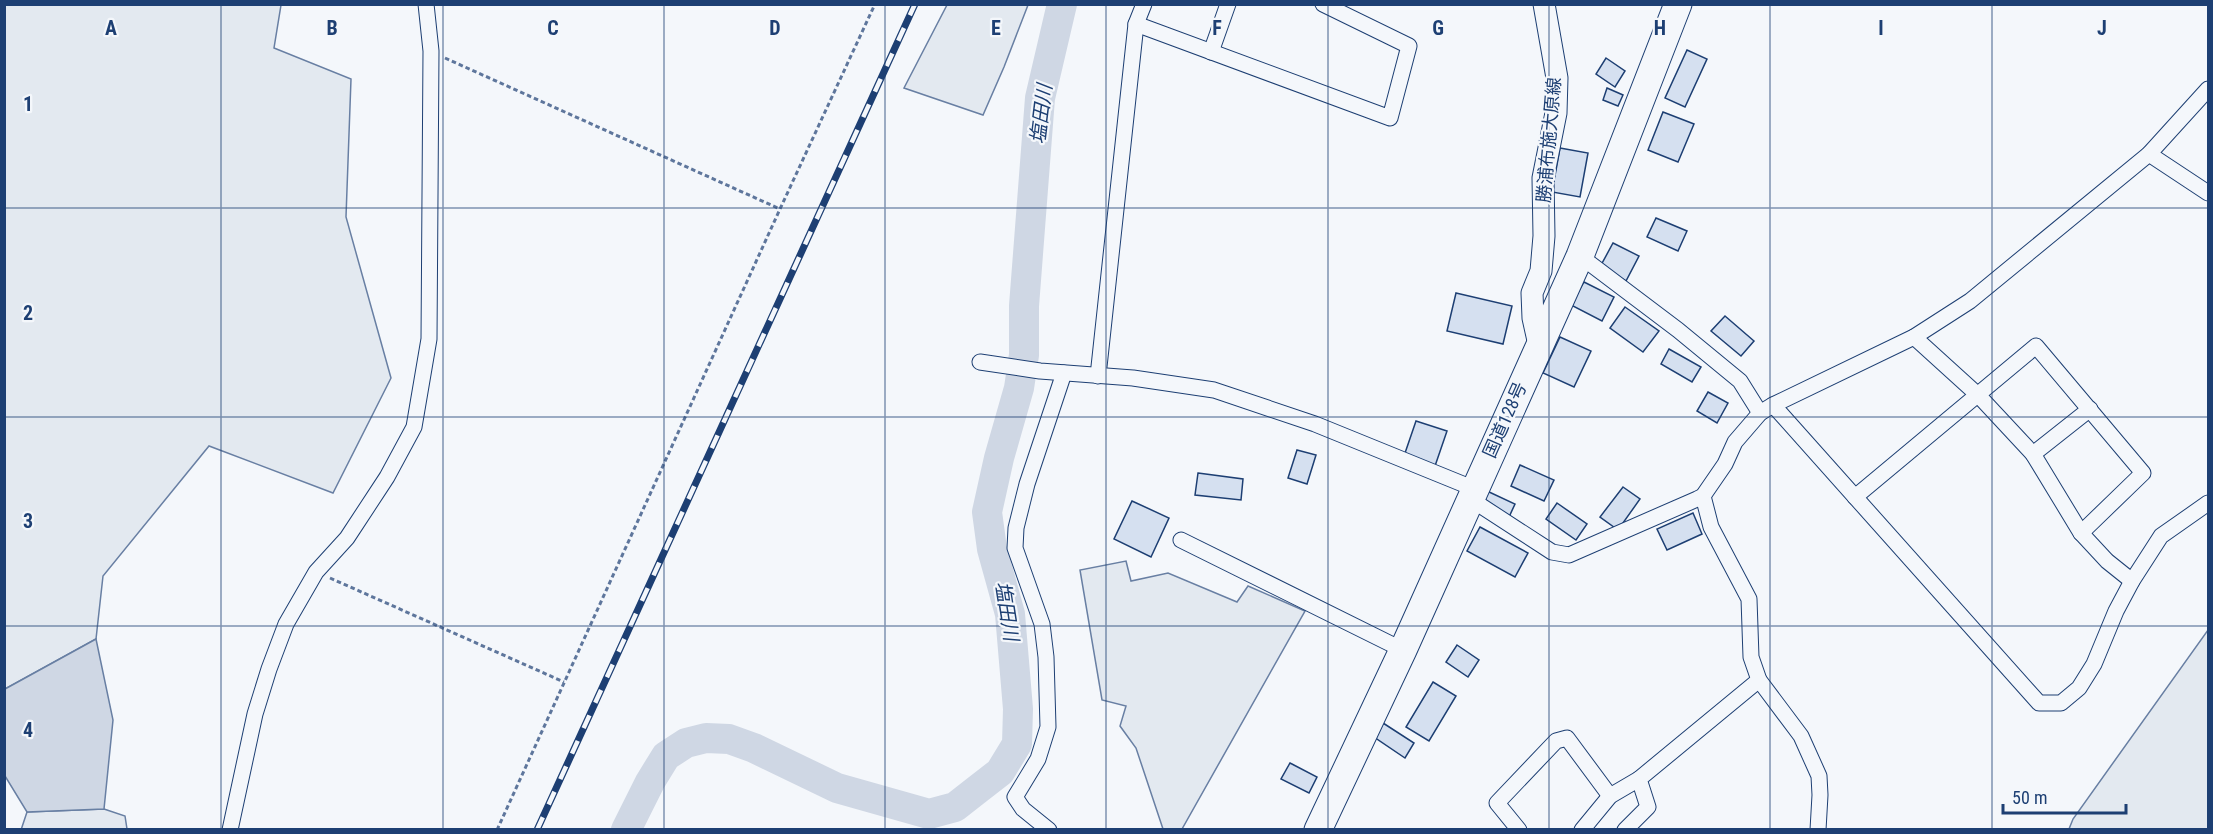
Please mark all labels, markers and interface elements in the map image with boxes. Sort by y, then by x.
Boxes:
text: A [105,16,117,40]
text: B [326,16,338,40]
text: C [547,16,559,40]
text: D [769,16,781,40]
text: E [991,16,1001,40]
text: F [1212,16,1222,40]
text: G [1432,16,1444,40]
text: H [1654,16,1666,40]
text: I [1878,16,1884,40]
text: J [2097,16,2107,40]
street label: 勝浦布施大原線 [1533,76,1564,204]
water label: 塩田川 [1025,81,1057,145]
text: 1 [23,92,33,116]
text: 2 [23,301,33,325]
street label: 国道128号 [1479,379,1531,461]
text: 3 [23,509,33,533]
water label: 塩田川 [990,579,1024,644]
text: 4 [23,718,33,742]
scale bar [2003,777,2126,815]
text: 50 m [2012,787,2047,808]

